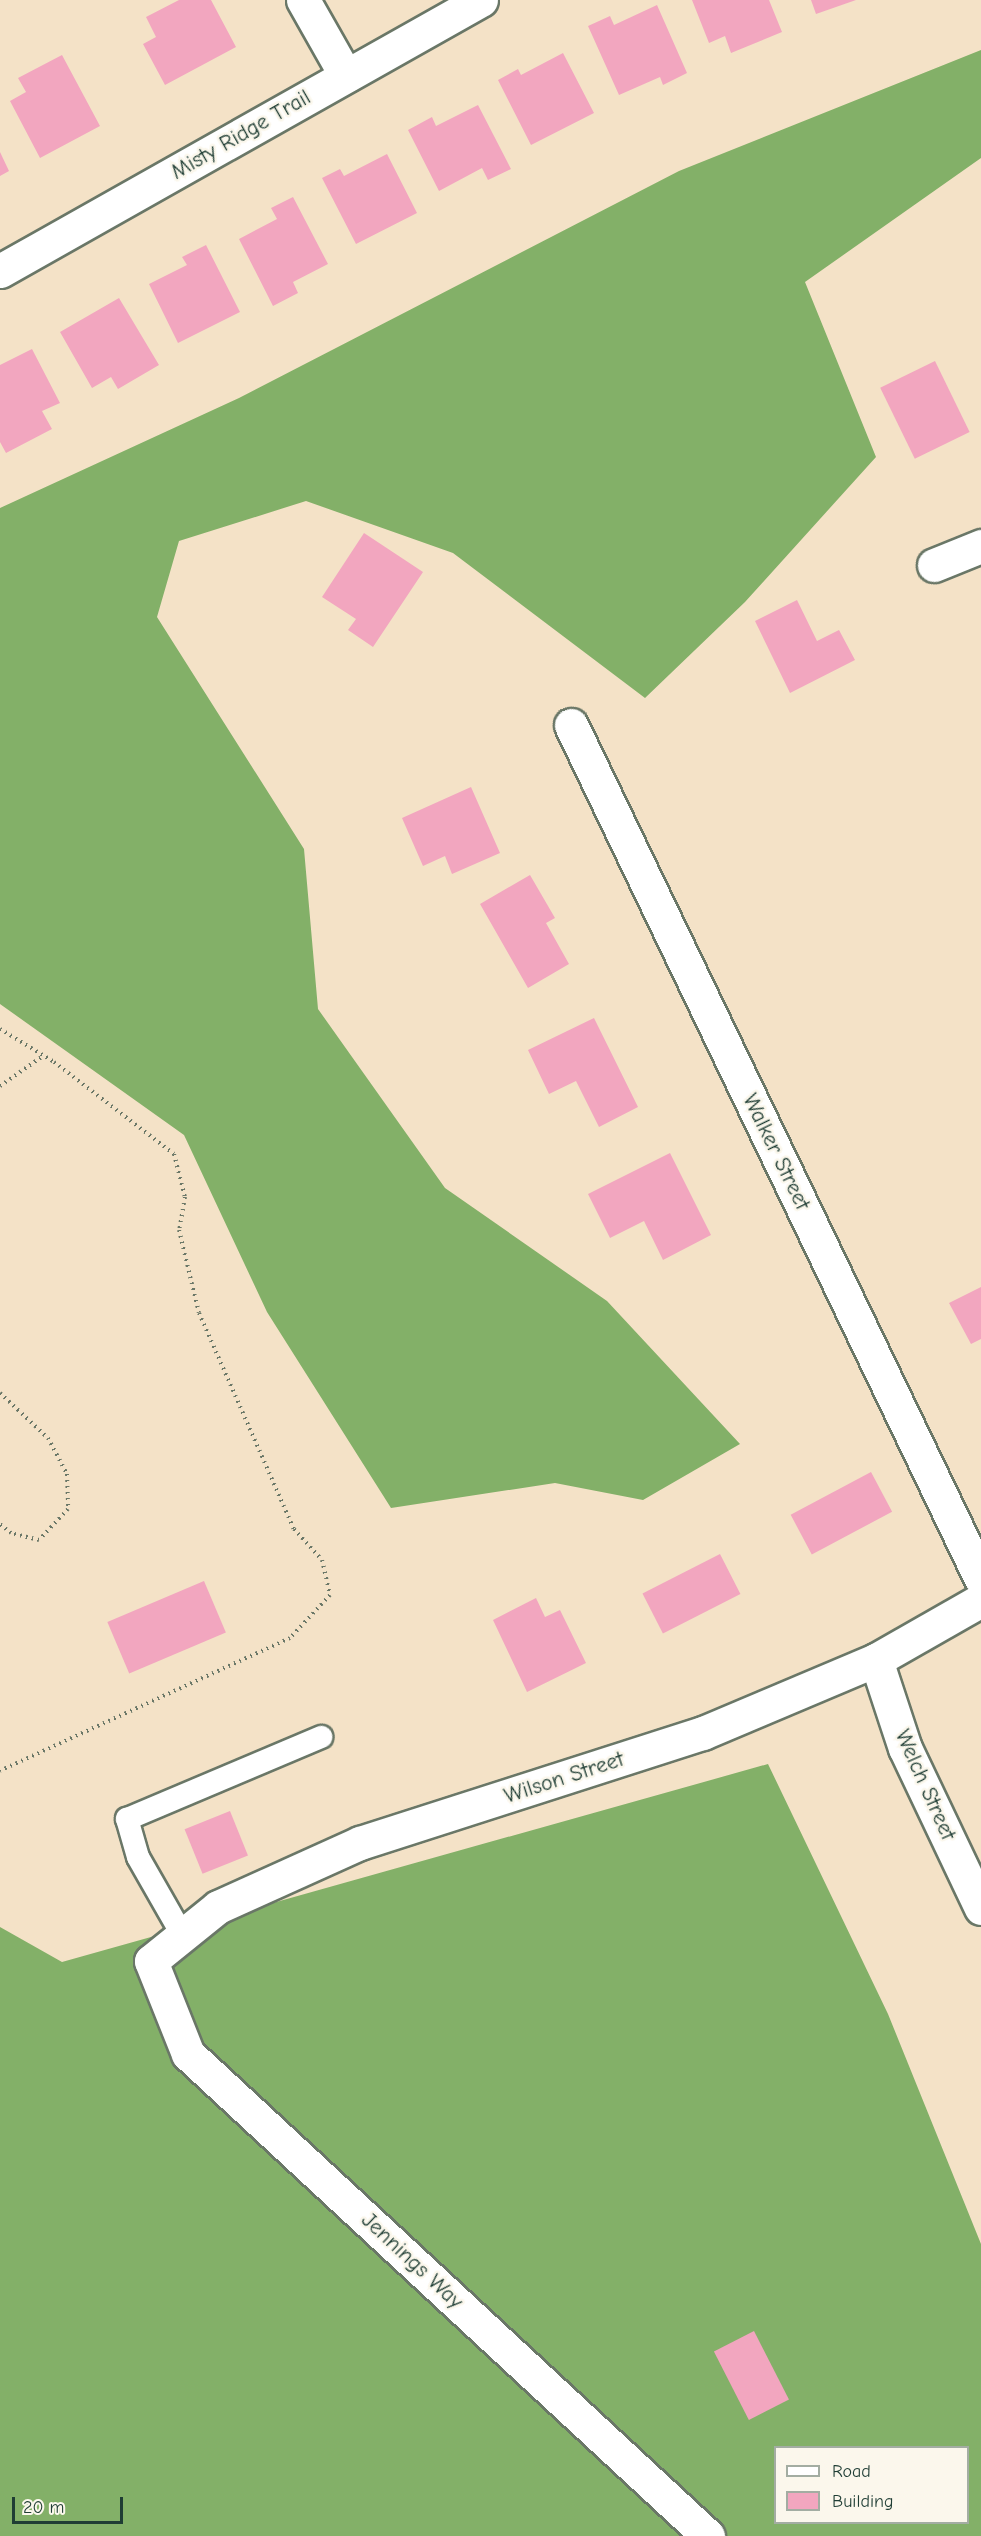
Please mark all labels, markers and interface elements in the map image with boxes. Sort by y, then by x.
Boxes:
street label: Misty Ridge Trail [166,84,316,186]
street label: Walker Street [736,1090,816,1214]
street label: Welch Street [889,1726,961,1844]
street label: Wilson Street [501,1746,627,1810]
street label: Jennings Way [356,2207,468,2315]
legend [774,2446,969,2524]
text: Road [832,2461,871,2482]
scale bar [15,2485,126,2523]
text: Building [832,2491,894,2512]
text: 20 m [23,2497,64,2518]

